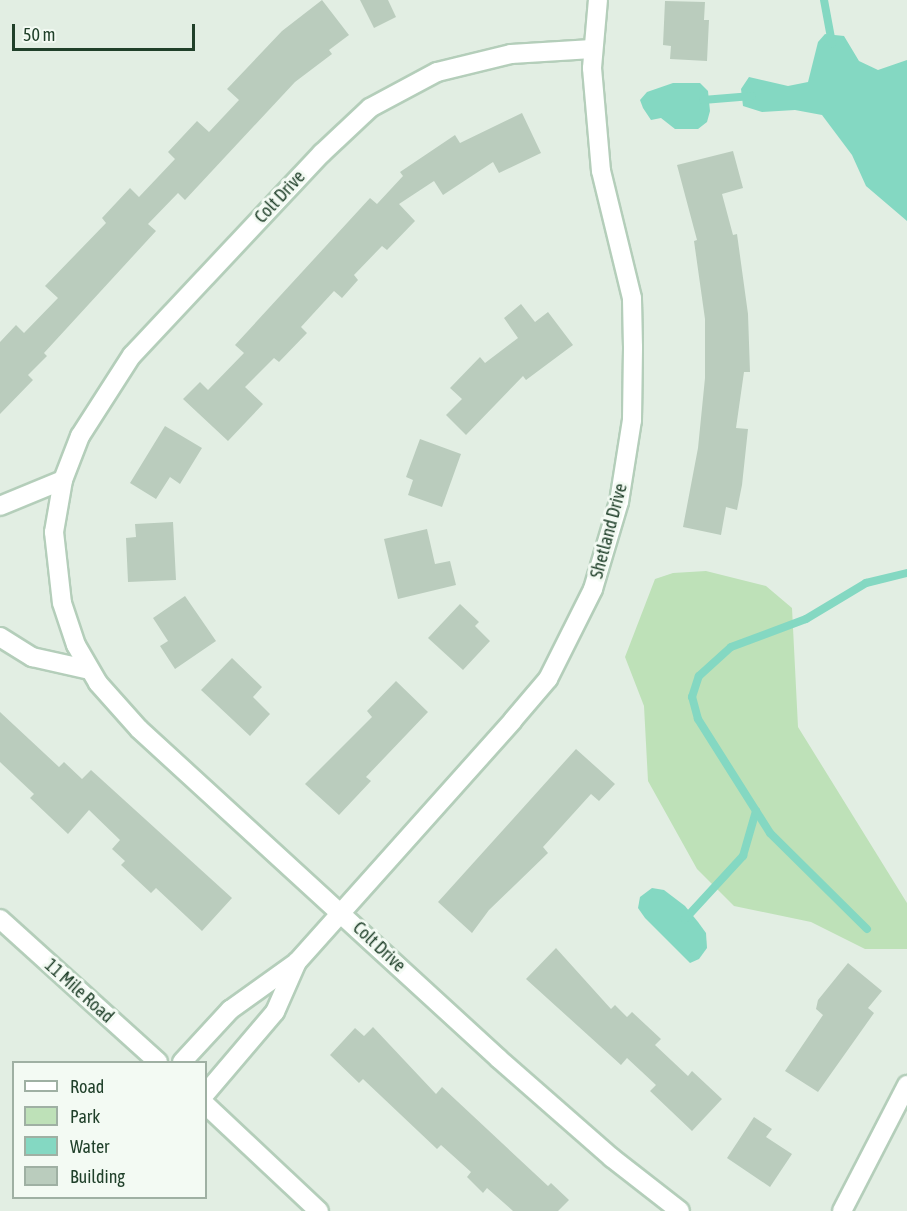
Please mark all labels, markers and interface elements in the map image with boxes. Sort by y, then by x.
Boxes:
scale bar [15,12,198,50]
text: 50 m [23,24,55,45]
street label: Colt Drive [250,166,310,228]
street label: Shetland Drive [586,481,632,581]
street label: Colt Drive [348,917,410,977]
street label: 11 Mile Road [40,954,118,1028]
legend [12,1061,207,1199]
text: Road [70,1076,104,1097]
text: Park [70,1106,100,1127]
text: Water [70,1136,109,1157]
text: Building [70,1166,125,1187]

